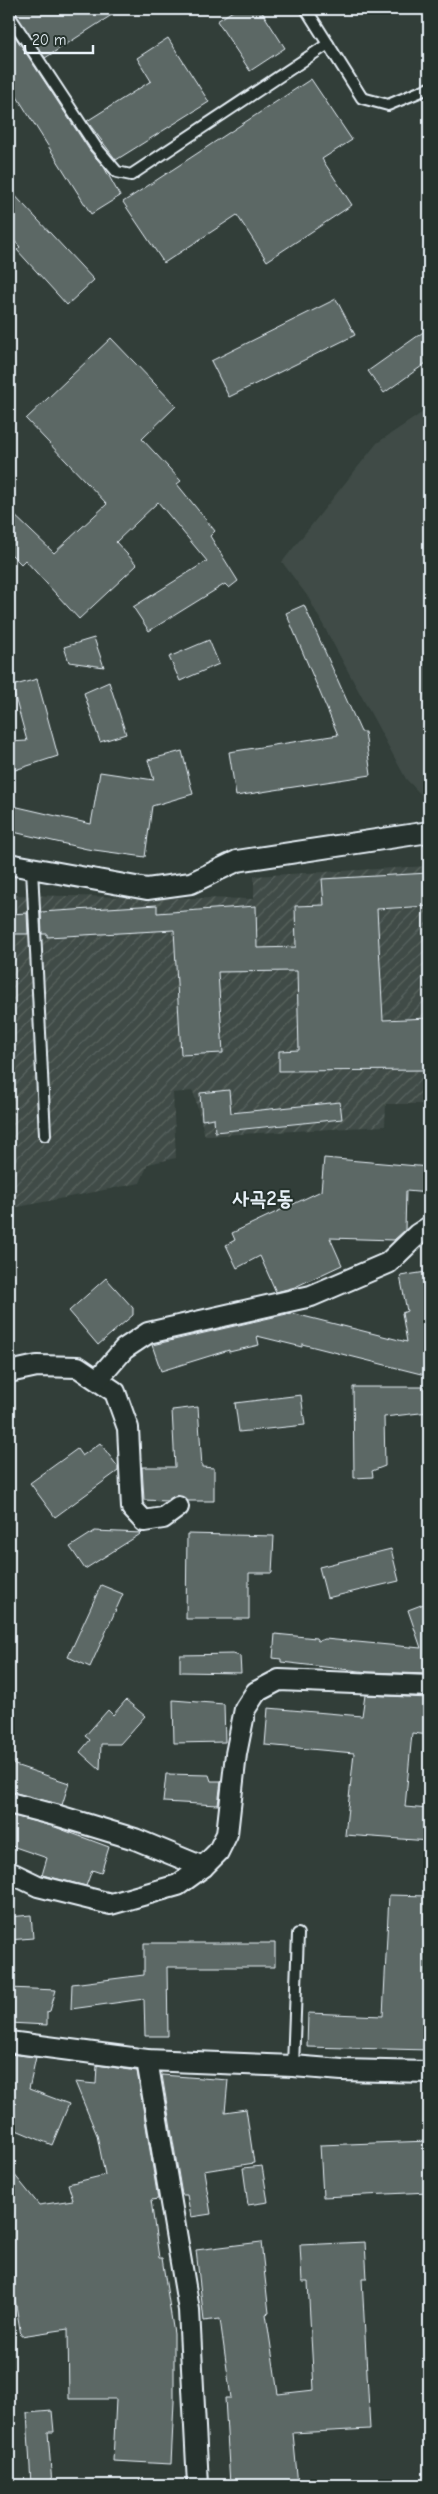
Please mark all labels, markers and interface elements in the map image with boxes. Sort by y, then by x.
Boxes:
scale bar [25,22,92,54]
text: 20 m [32,31,66,49]
district label: 사곡2동 [231,1186,294,1210]

